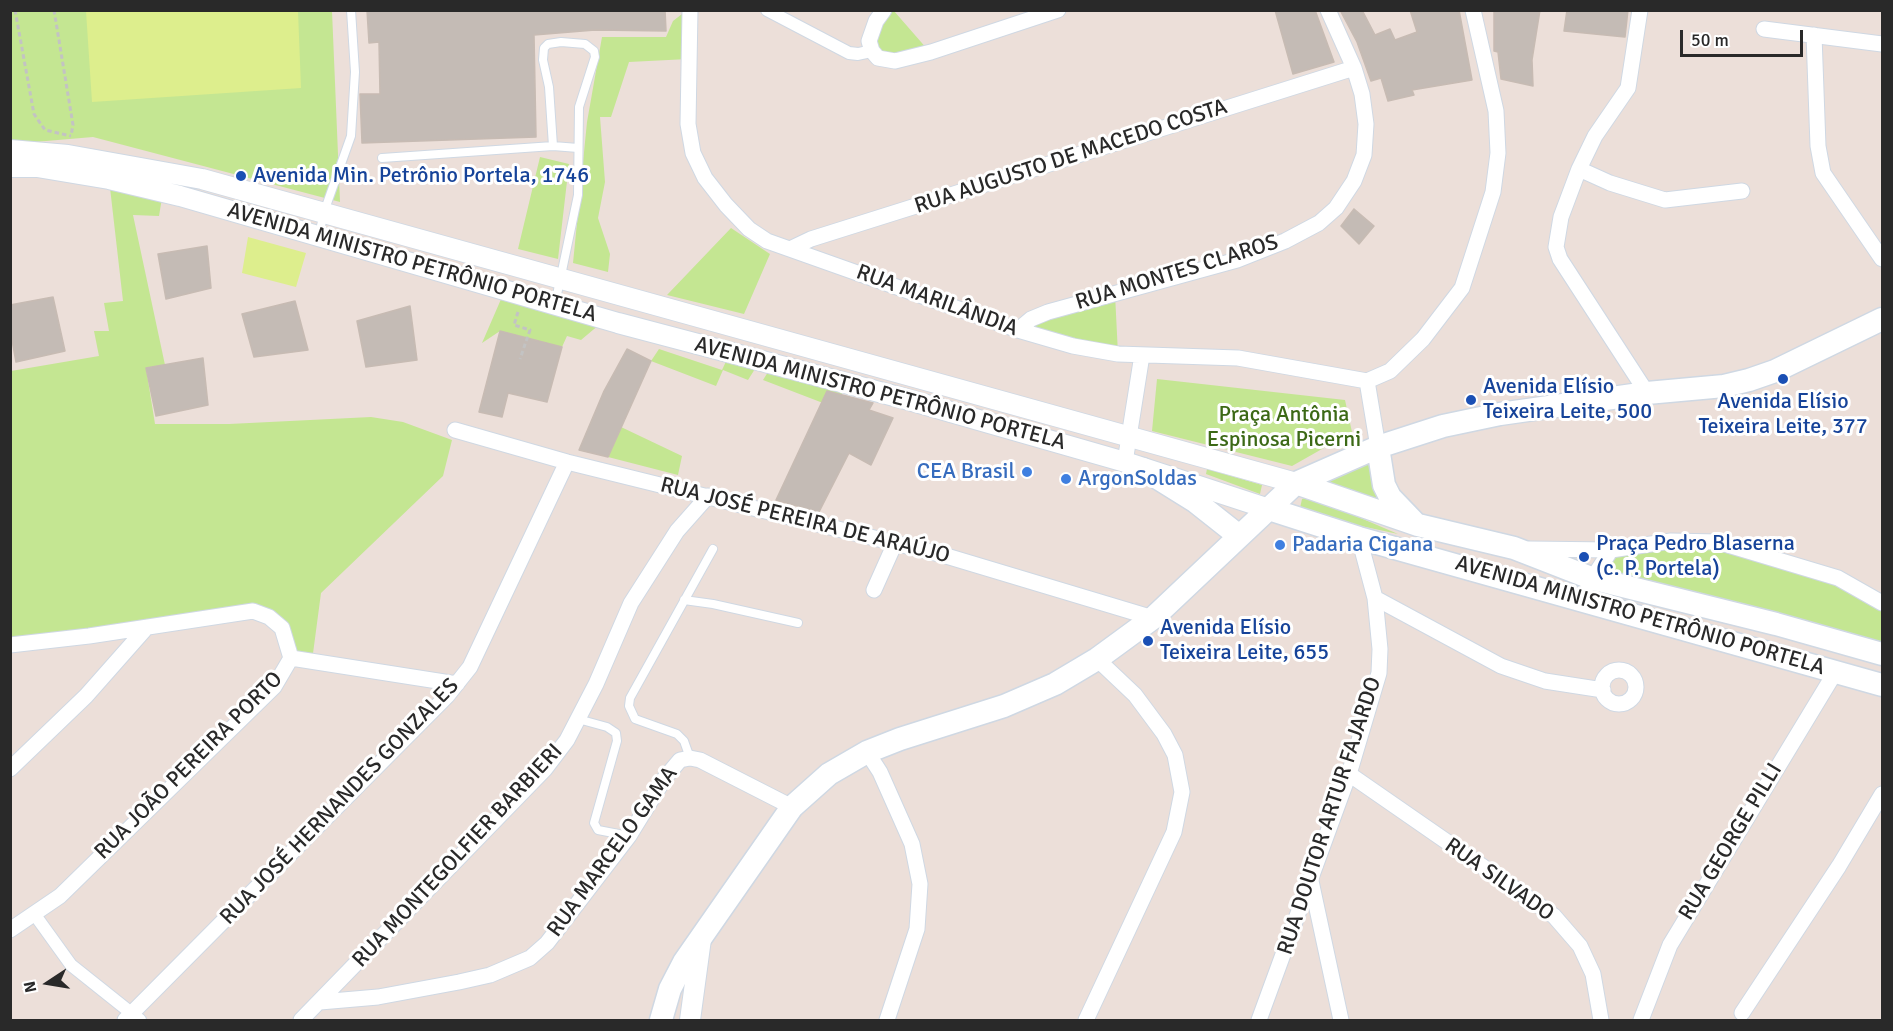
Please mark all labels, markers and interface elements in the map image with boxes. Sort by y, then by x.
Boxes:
scale bar [1683,18,1806,56]
text: 50 m [1691,29,1729,51]
street label: RUA AUGUSTO DE MACEDO COSTA [911,94,1231,220]
place label: Avenida Min. Petrônio Portela, 1746 [253,163,589,189]
marker: Avenida Min. Petrônio Portela, 1746 [234,169,248,183]
street label: AVENIDA MINISTRO PETRÔNIO PORTELA [224,198,600,328]
street label: RUA MONTES CLAROS [1072,230,1282,316]
street label: RUA MARILÂNDIA [853,259,1021,343]
street label: AVENIDA MINISTRO PETRÔNIO PORTELA [692,332,1068,456]
marker: Avenida Elísio Teixeira Leite, 377 [1776,372,1790,386]
place label: Avenida Elísio Teixeira Leite, 500 [1483,374,1652,426]
place label: Avenida Elísio Teixeira Leite, 377 [1698,389,1868,440]
marker: Avenida Elísio Teixeira Leite, 500 [1464,393,1478,407]
park label: Praça Antônia Espinosa Picerni [1207,402,1361,454]
place label: CEA Brasil [917,459,1015,485]
marker: CEA Brasil [1020,465,1034,479]
place label: ArgonSoldas [1078,466,1197,492]
street label: RUA JOSÉ PEREIRA DE ARAÚJO [657,472,953,570]
marker: ArgonSoldas [1059,472,1073,486]
place label: Praça Pedro Blaserna (c. P. Portela) [1596,531,1795,582]
place label: Padaria Cigana [1292,532,1433,558]
marker: Padaria Cigana [1273,538,1287,552]
marker: Praça Pedro Blaserna (c. P. Portela) [1577,550,1591,564]
street label: AVENIDA MINISTRO PETRÔNIO PORTELA [1452,551,1828,681]
place label: Avenida Elísio Teixeira Leite, 655 [1160,615,1329,666]
marker: Avenida Elísio Teixeira Leite, 655 [1141,634,1155,648]
street label: RUA JOÃO PEREIRA PORTO [90,667,288,865]
street label: RUA JOSÉ HERNANDES GONZALES [215,673,465,931]
street label: RUA DOUTOR ARTUR FAJARDO [1273,674,1387,958]
street label: RUA MONTEGOLFIER BARBIERI [347,739,569,973]
street label: RUA GEORGE PILLI [1674,759,1788,925]
street label: RUA MARCELO GAMA [542,762,684,942]
street label: RUA SILVADO [1439,833,1559,927]
north arrow [18,953,78,1013]
text: N [19,979,41,994]

